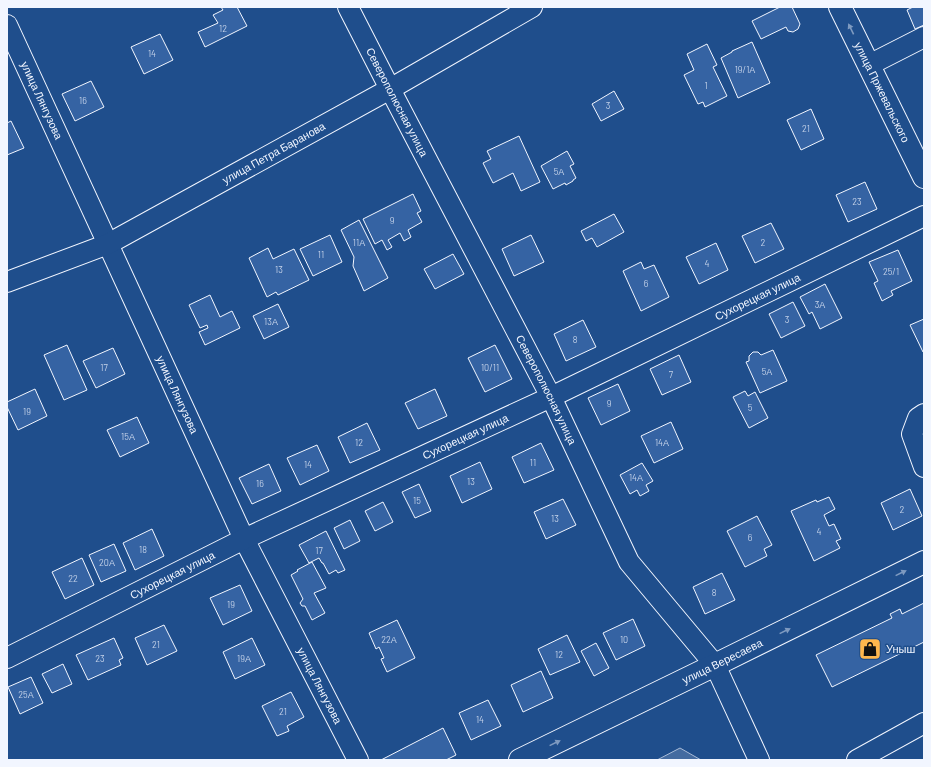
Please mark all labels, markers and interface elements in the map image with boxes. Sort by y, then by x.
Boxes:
house number: 12 [219,23,227,34]
one-way arrow [848,24,854,35]
street label: улица Пржевальского [852,40,913,144]
street label: Северополюсная улица [364,45,431,159]
house number: 14 [148,48,156,59]
street label: улица Лянгузова [19,59,66,142]
house number: 19/1А [735,64,755,75]
house number: 1 [704,80,708,91]
house number: 16 [79,95,87,106]
house number: 3 [606,100,611,111]
street label: улица Петра Баранова [220,119,328,186]
house number: 21 [802,123,810,134]
house number: 5А [554,166,564,177]
house number: 23 [852,196,862,207]
house number: 9 [390,215,395,226]
house number: 11А [353,237,365,248]
house number: 2 [761,237,766,248]
house number: 11 [318,249,324,260]
house number: 4 [705,258,710,269]
house number: 13 [275,264,283,275]
house number: 25/1 [883,266,899,277]
street label: Сухорецкая улица [713,270,803,323]
house number: 6 [644,278,649,289]
house number: 3А [815,299,825,310]
house number: 3 [785,314,790,325]
house number: 13А [264,316,278,327]
street label: Северополюсная улица [514,333,580,447]
house number: 8 [573,334,578,345]
street label: улица Лянгузова [154,353,202,436]
house number: 17 [100,362,108,373]
house number: 10/11 [481,362,499,373]
house number: 5А [762,366,772,377]
house number: 7 [669,369,674,380]
house number: 9 [607,398,612,409]
house number: 5 [748,402,753,413]
house number: 19 [23,406,31,417]
street label: Сухорецкая улица [420,410,511,462]
house number: 15А [121,431,135,442]
house number: 12 [355,437,363,448]
house number: 14А [655,437,669,448]
house number: 11 [530,457,536,468]
house number: 14 [304,459,312,470]
house number: 14А [629,472,643,483]
house number: 13 [467,476,475,487]
house number: 16 [256,478,264,489]
house number: 15 [413,495,421,506]
house number: 2 [900,504,905,515]
house number: 13 [551,513,559,524]
house number: 4 [817,526,822,537]
house number: 6 [748,532,753,543]
house number: 18 [139,544,147,555]
house number: 17 [315,545,323,556]
street label: Сухорецкая улица [128,547,217,601]
house number: 20А [99,557,115,568]
one-way arrow [896,570,907,576]
house number: 22 [68,573,78,584]
house number: 8 [712,587,717,598]
house number: 19 [227,599,235,610]
one-way arrow [779,628,791,634]
house number: 22А [381,634,397,645]
house number: 10 [620,634,628,645]
street label: улица Вересаева [680,635,765,686]
shop icon: Уныш [857,636,883,662]
house number: 21 [152,639,160,650]
place label: Уныш [886,642,915,655]
street label: улица Лянгузова [295,645,346,727]
house number: 12 [555,649,563,660]
house number: 23 [95,653,105,664]
house number: 19А [237,653,251,664]
house number: 25А [18,689,34,700]
house number: 21 [279,706,287,717]
house number: 14 [476,714,484,725]
one-way arrow [549,740,561,746]

